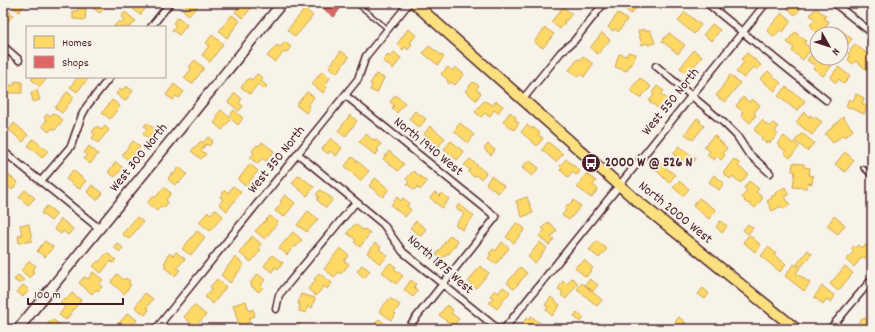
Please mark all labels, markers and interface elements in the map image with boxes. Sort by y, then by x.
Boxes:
legend [26,26,166,78]
north arrow [809,26,849,66]
text: Homes [62,35,92,52]
text: N [827,44,843,59]
text: Shops [62,55,89,72]
street label: West 550 North [637,64,705,140]
street label: North 1940 West [389,113,467,181]
street label: West 300 North [105,119,173,197]
street label: West 350 North [243,122,311,198]
bus stop icon: 2000 W @ 526 N [580,152,602,174]
place label: 2000 W @ 526 N [605,153,693,173]
street label: North 2000 West [634,177,716,249]
street label: North 1875 West [402,231,478,299]
scale bar [28,280,123,306]
text: 100 m [34,287,61,304]

